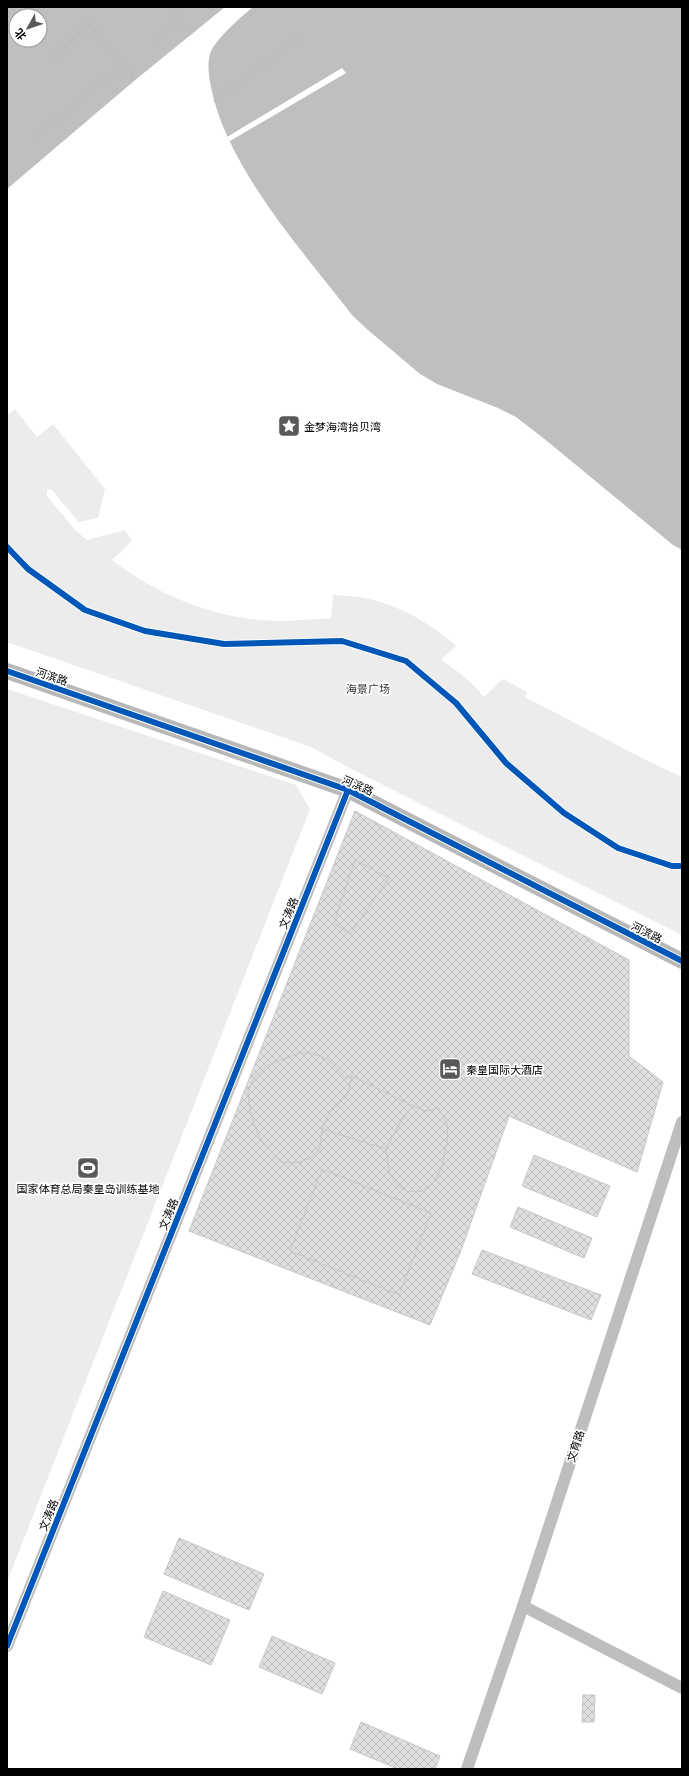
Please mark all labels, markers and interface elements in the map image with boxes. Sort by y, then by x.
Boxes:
north arrow [8,8,48,48]
text: 北 [11,26,29,44]
place icon: 金梦海湾拾贝湾 [276,413,302,439]
place label: 金梦海湾拾贝湾 [304,419,381,434]
street label: 河滨路 [34,664,70,688]
park label: 海景广场 [346,681,390,696]
street label: 河滨路 [340,771,376,799]
street label: 文涛路 [275,895,301,931]
street label: 河滨路 [629,918,665,946]
hotel icon: 秦皇国际大酒店 [437,1056,463,1082]
place label: 秦皇国际大酒店 [466,1062,543,1077]
sports icon: 国家体育总局秦皇岛训练基地 [75,1155,101,1181]
place label: 国家体育总局秦皇岛训练基地 [17,1181,160,1196]
street label: 文涛路 [155,1196,181,1232]
street label: 文育路 [563,1428,587,1464]
street label: 文涛路 [35,1497,61,1533]

